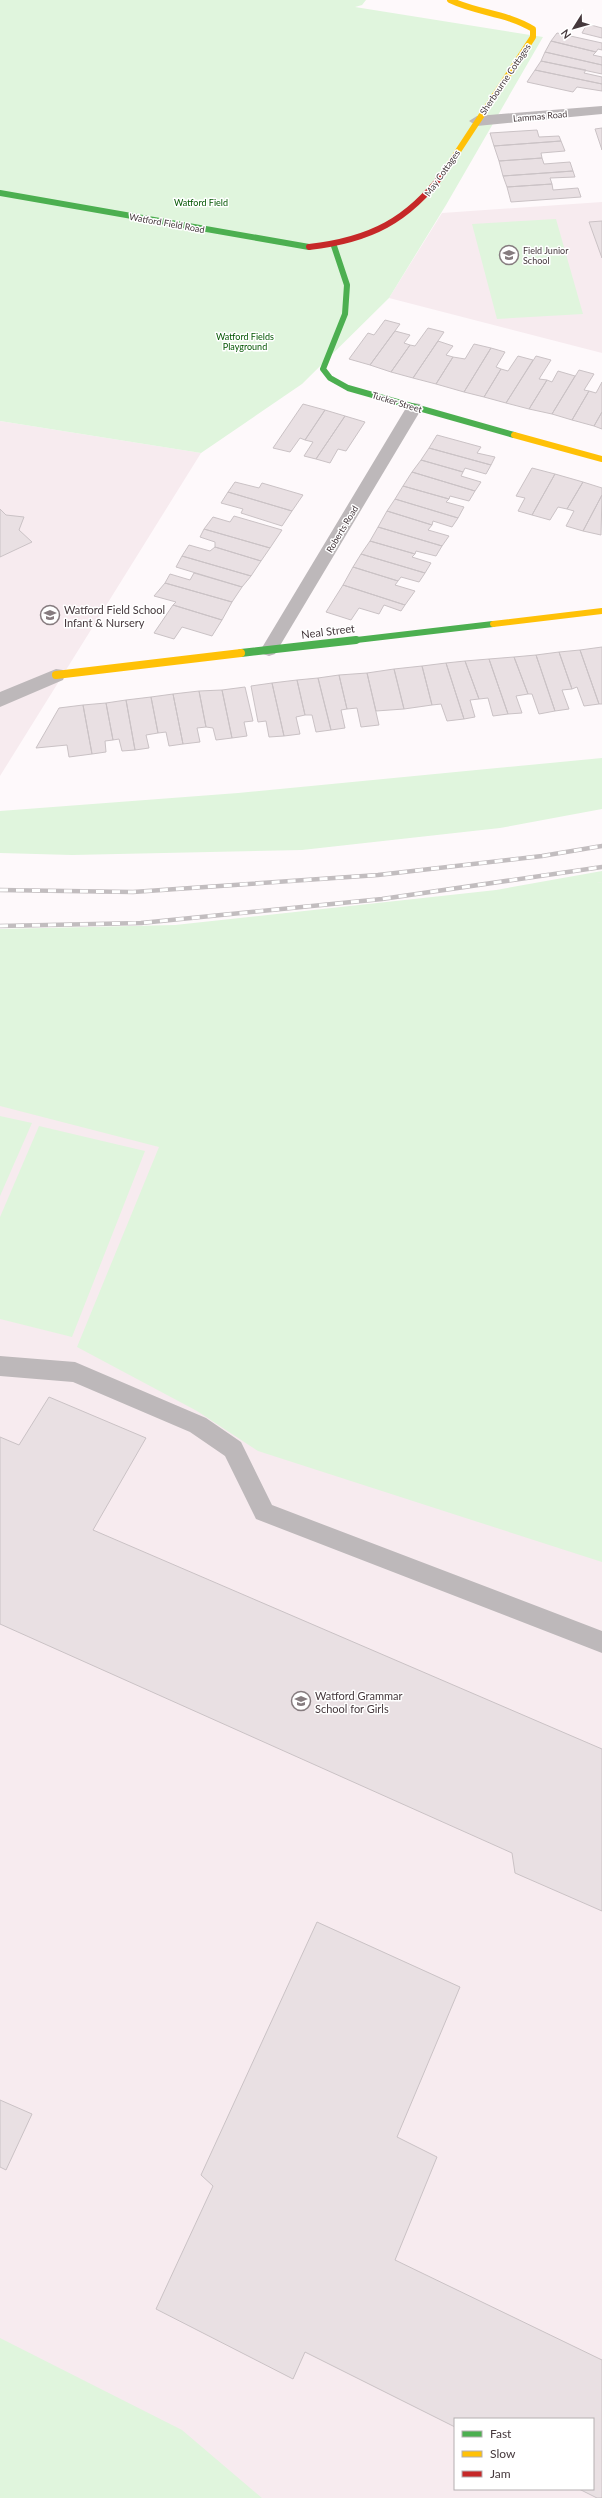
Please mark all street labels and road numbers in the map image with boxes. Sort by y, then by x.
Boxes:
street label: Sherbourne Cottages [477,41,533,117]
street label: Lammas Road [512,108,568,124]
street label: May Cottages [422,148,462,198]
street label: Watford Field Road [129,211,205,235]
street label: Tucker Street [371,389,424,415]
street label: Roberts Road [324,503,360,555]
street label: Neal Street [300,621,356,641]

